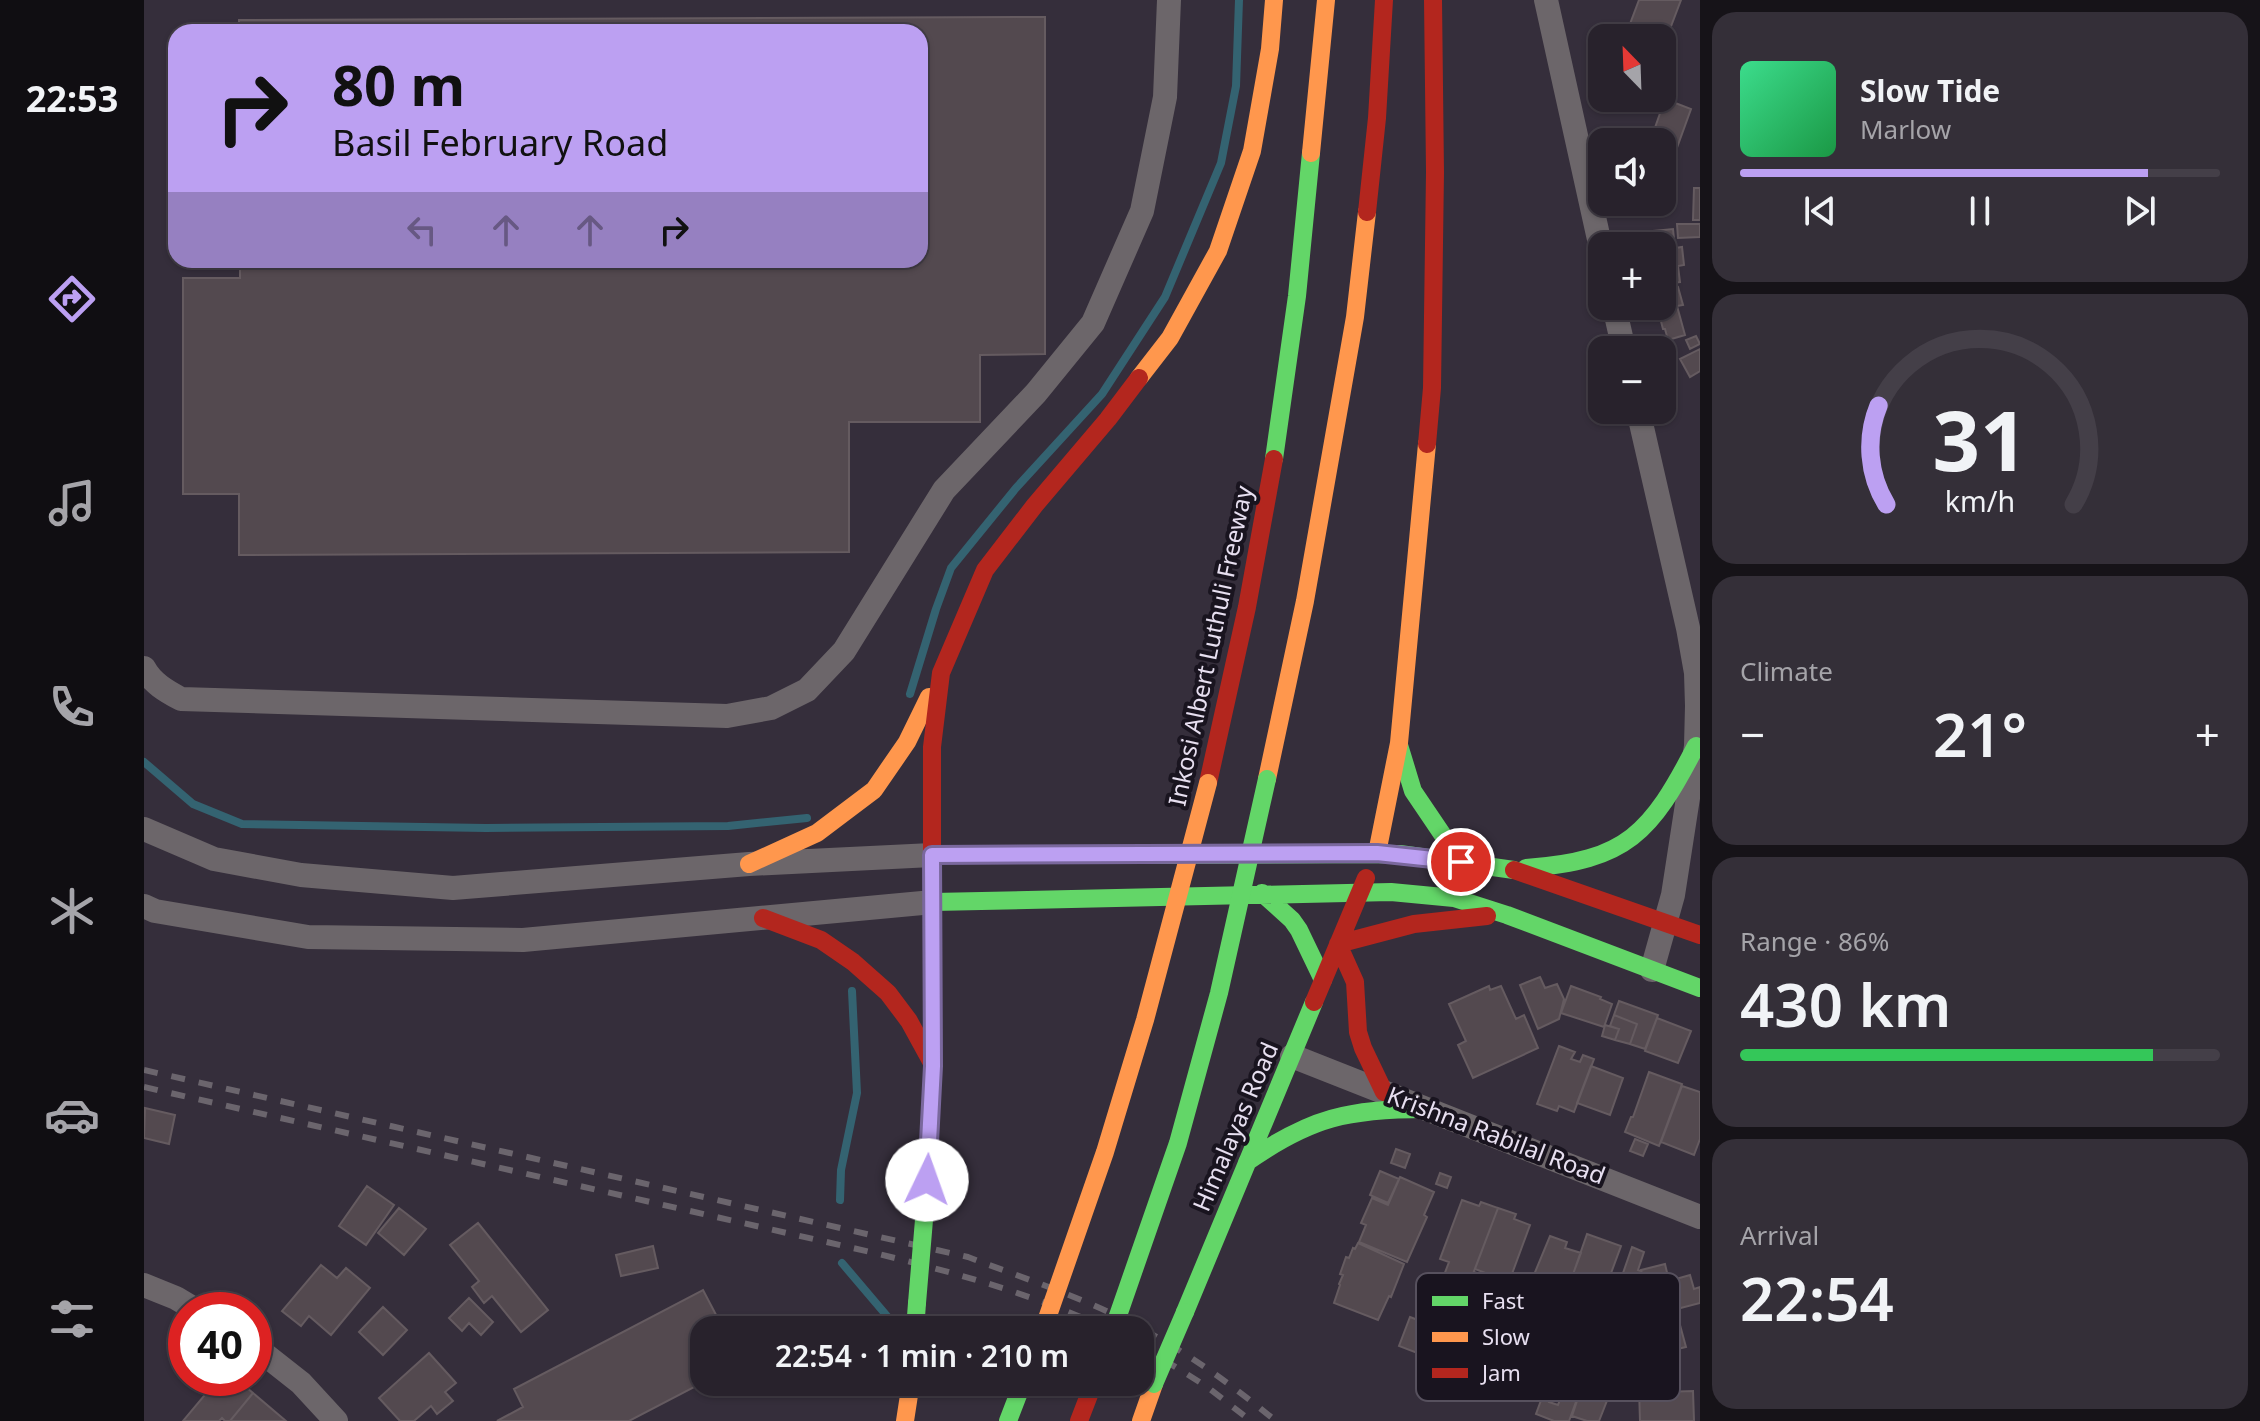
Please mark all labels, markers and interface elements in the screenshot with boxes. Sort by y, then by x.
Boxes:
north arrow [1588,24,1676,112]
map controls [1588,24,1676,424]
text: 80 m [332,46,465,122]
icon: right [200,56,304,160]
text: Slow Tide [1860,70,2000,111]
text: 22:53 [26,74,118,123]
text: Marlow [1860,111,1951,147]
text: Basil February Road [332,118,668,167]
button: sound [1588,128,1676,216]
icon: previous [1798,189,1842,233]
icon: pause [1958,189,2002,233]
icon: next [2118,189,2162,233]
icon: left [400,208,444,252]
icon: ahead [484,208,528,252]
icon: ahead [568,208,612,252]
icon: right [652,208,696,252]
button: + [1588,232,1676,320]
icon: directions [44,271,100,327]
button: − [1588,336,1676,424]
text: 31 [1932,381,2028,494]
icon: music [44,475,100,531]
text: km/h [1945,481,2015,520]
street label: Inkosi Albert Luthuli Freeway [1159,482,1260,809]
text: Climate [1740,653,1833,689]
icon: phone [44,679,100,735]
text: 21° [1933,693,2027,775]
text: − [1740,704,1765,764]
text: + [2195,704,2220,764]
pin [1427,828,1495,896]
icon: arrive [1439,840,1483,884]
icon: climate [44,883,100,939]
text: Range · 86% [1740,923,1889,959]
text: 430 km [1740,963,1951,1045]
street label: Himalayas Road [1184,1037,1285,1216]
street label: Krishna Rabilal Road [1383,1078,1610,1191]
icon: car [44,1087,100,1143]
position arrow [885,1138,969,1222]
text: Arrival [1740,1217,1819,1253]
text: 22:54 [1740,1257,1894,1339]
legend [1416,1273,1680,1401]
text: Fast [1482,1285,1524,1315]
icon: filters [44,1291,100,1347]
speed limit sign: 40 [168,1292,272,1396]
text: Slow [1482,1321,1531,1351]
text: 22:54 · 1 min · 210 m [775,1335,1069,1376]
text: Jam [1480,1357,1521,1387]

